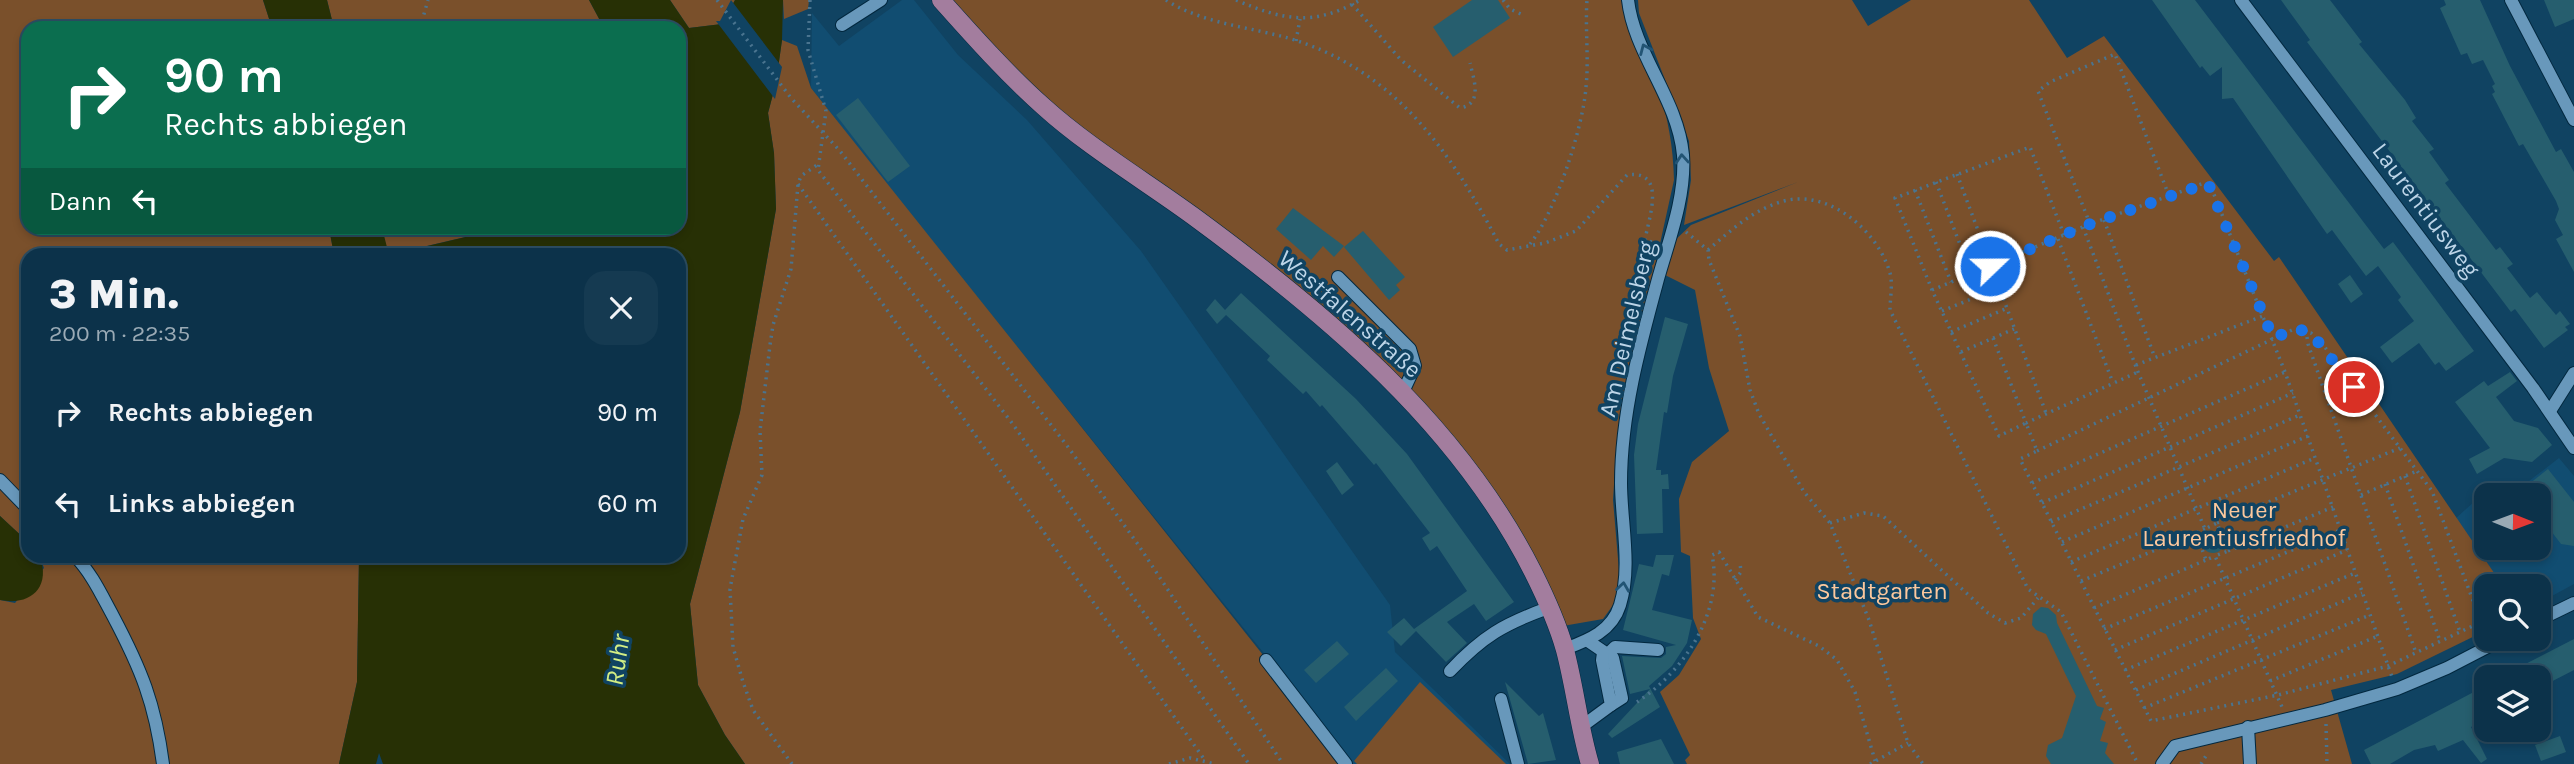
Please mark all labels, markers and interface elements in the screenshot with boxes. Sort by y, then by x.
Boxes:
one-way arrow [1639,43,1653,56]
text: 90 m [164,47,284,104]
icon: right [49,49,140,140]
text: Rechts abbiegen [164,106,408,143]
street label: Laurentiusweg [2366,137,2486,283]
one-way arrow [1675,153,1690,164]
icon: left [126,182,164,220]
text: Dann [49,186,112,217]
position arrow [1953,229,2027,303]
street label: Am Deimelsberg [1593,238,1661,420]
street label: Westfalenstraße [1273,244,1427,384]
text: 3 Min. [49,269,179,319]
button: close [584,271,658,345]
text: 200 m · 22:35 [49,320,190,347]
pin [2324,357,2384,417]
icon: arrive [2335,368,2373,406]
icon: right [49,394,87,432]
text: Rechts abbiegen [108,397,314,428]
text: 90 m [597,397,658,428]
north arrow [2474,483,2552,560]
map controls [2474,483,2551,742]
icon: left [49,485,87,523]
text: Links abbiegen [108,488,296,519]
text: 60 m [597,488,658,519]
park label: Neuer Laurentiusfriedhof [2142,496,2347,552]
button: search [2474,574,2551,651]
park label: Stadtgarten [1816,577,1948,605]
one-way arrow [1615,581,1630,593]
water label: Ruhr [599,631,637,688]
button: layers [2474,665,2551,742]

